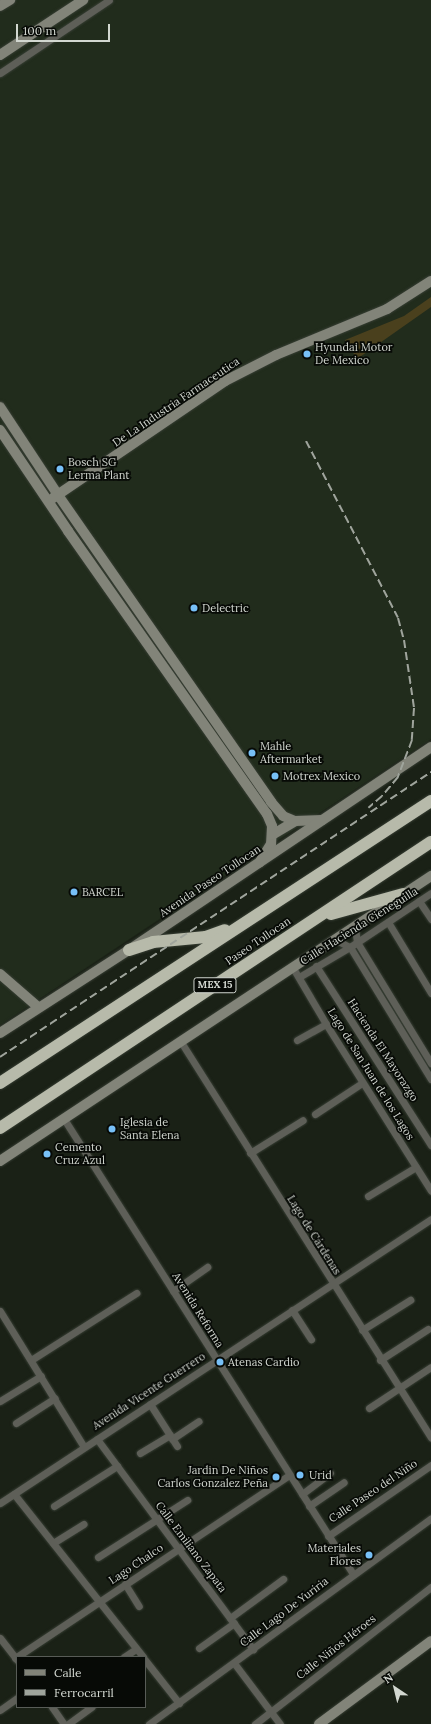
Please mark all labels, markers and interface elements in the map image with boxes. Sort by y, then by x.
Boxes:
scale bar [18,16,112,42]
text: 100 m [23,23,56,38]
place label: Hyundai Motor De Mexico [315,341,393,367]
marker: Hyundai Motor De Mexico [302,349,312,359]
street label: De La Industria Farmaceutica [110,355,242,449]
place label: Bosch SG Lerma Plant [68,456,130,482]
marker: Bosch SG Lerma Plant [55,464,65,474]
place label: Delectric [202,601,249,615]
marker: Delectric [189,603,199,613]
place label: Mahle Aftermarket [260,740,322,766]
marker: Mahle Aftermarket [247,748,257,758]
place label: Motrex Mexico [283,769,360,783]
marker: Motrex Mexico [270,771,280,781]
street label: Avenida Paseo Tollocan [157,842,263,920]
street label: Calle Hacienda Cieneguilla [298,884,420,968]
place label: BARCEL [82,885,123,899]
marker: BARCEL [69,887,79,897]
street label: Paseo Tollocan [223,914,293,968]
road number: MEX 15 [193,977,237,993]
street label: Hacienda El Mayorazgo [345,996,421,1104]
street label: Lago de San Juan de los Lagos [325,1006,417,1142]
place label: Iglesia de Santa Elena [120,1116,179,1142]
marker: Iglesia de Santa Elena [107,1124,117,1134]
place label: Cemento Cruz Azul [55,1141,105,1167]
marker: Cemento Cruz Azul [42,1149,52,1159]
street label: Lago de Cárdenas [284,1193,344,1277]
street label: Avenida Reforma [170,1270,226,1350]
street label: Avenida Vicente Guerrero [90,1350,208,1432]
place label: Atenas Cardio [228,1355,300,1369]
marker: Atenas Cardio [215,1357,225,1367]
street label: Calle Paseo del Niño [326,1457,420,1525]
place label: Jardin De Niños Carlos Gonzalez Peña [157,1464,268,1490]
place label: Urid [309,1468,332,1482]
marker: Urid [294,1469,306,1481]
marker: Jardin De Niños Carlos Gonzalez Peña [271,1472,281,1482]
street label: Calle Emiliano Zapata [153,1499,229,1595]
street label: Lago Chalco [106,1541,166,1587]
place label: Materiales Flores [308,1542,361,1568]
marker: Materiales Flores [364,1550,374,1560]
street label: Calle Lago De Yuriria [237,1574,331,1650]
street label: Calle Niños Héroes [294,1612,378,1682]
legend [16,1656,146,1708]
text: Calle [54,1665,82,1680]
north arrow [375,1668,415,1708]
text: N [381,1670,396,1686]
text: Ferrocarril [54,1685,114,1700]

